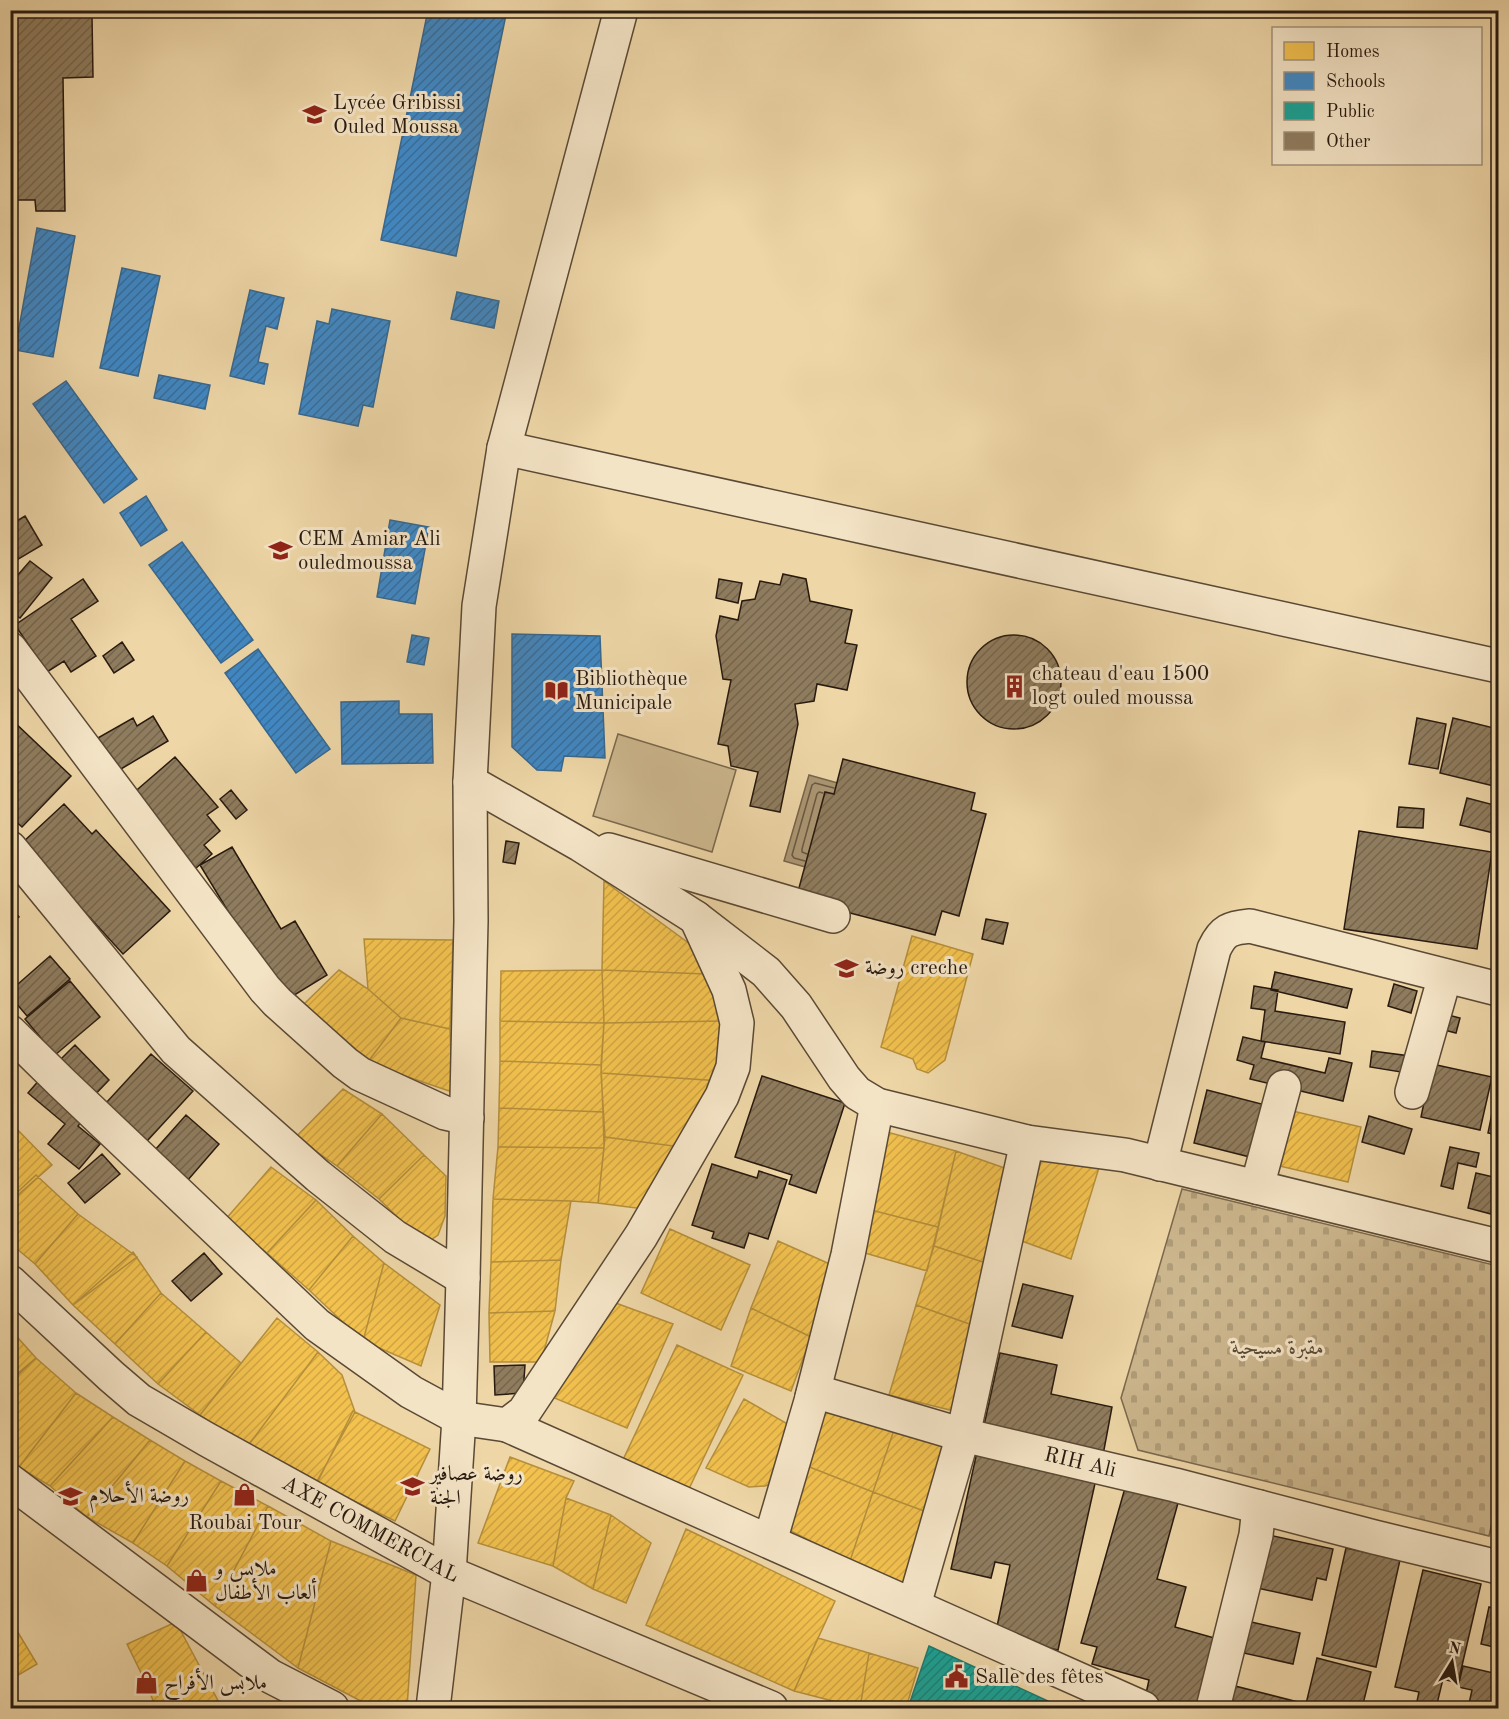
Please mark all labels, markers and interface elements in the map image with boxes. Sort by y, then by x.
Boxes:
legend [1272,27,1482,165]
text: Homes [1326,43,1380,61]
text: Schools [1326,73,1386,91]
place label: Lycée Gribissi Ouled Moussa [333,93,461,138]
school or university icon: Lycée Gribissi Ouled Moussa [302,102,328,128]
text: Public [1326,103,1375,121]
text: Other [1326,133,1371,151]
place label: CEM Amiar Ali ouledmoussa [298,529,441,574]
school or university icon: CEM Amiar Ali ouledmoussa [267,538,293,564]
place label: chateau d'eau 1500 logt ouled moussa [1032,664,1209,709]
place label: Bibliothèque Municipale [575,669,688,714]
building icon: chateau d'eau 1500 logt ouled moussa [1001,673,1027,699]
library icon: Bibliothèque Municipale [544,678,570,704]
school or university icon: روضة creche [834,955,860,981]
place label: روضة creche [865,958,968,979]
park label: مقبرة مسيحية [1230,1338,1324,1360]
street label: RIH Ali [1042,1444,1118,1481]
place label: روضة عصافير الجنة [428,1464,523,1509]
street label: AXE COMMERCIAL [278,1473,462,1586]
school or university icon: روضة عصافير الجنة [399,1473,425,1499]
place label: روضة الأحلام [89,1480,189,1513]
shop icon: Roubai Tour [232,1482,258,1508]
school or university icon: روضة الأحلام [58,1483,84,1509]
place label: Roubai Tour [188,1513,302,1534]
place label: ملابس و ألعاب الأطفال [213,1559,317,1605]
shop icon: ملابس و ألعاب الأطفال [184,1568,210,1594]
north arrow [1422,1632,1482,1692]
text: N [1447,1640,1463,1658]
public building icon: Salle des fêtes [944,1664,970,1690]
place label: ملابس الأفراح [164,1667,267,1701]
place label: Salle des fêtes [975,1667,1104,1688]
shop icon: ملابس الأفراح [133,1670,159,1696]

